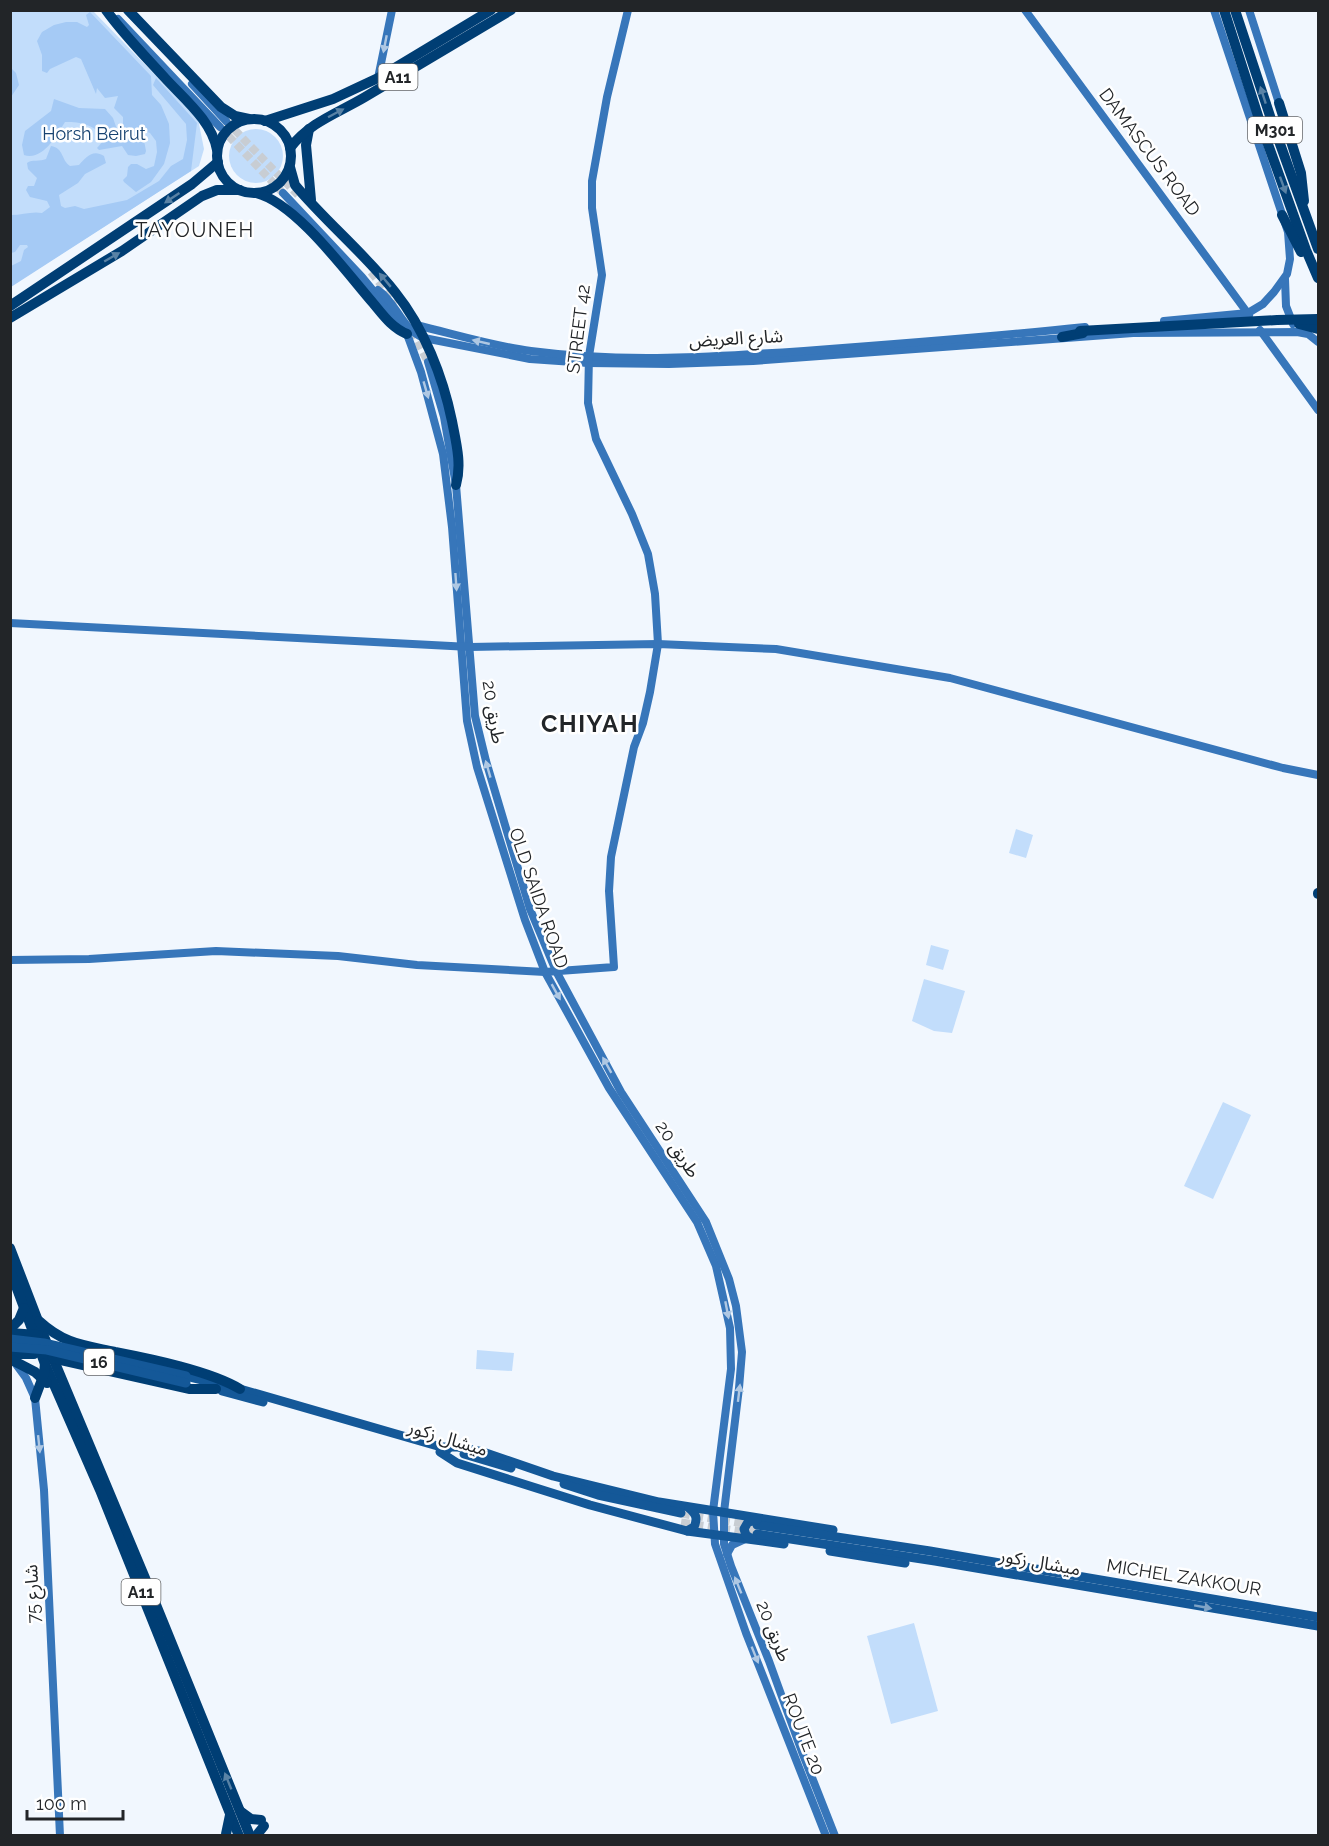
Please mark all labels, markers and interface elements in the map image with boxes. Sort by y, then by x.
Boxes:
one-way arrow [380,35,389,54]
road number: A11 [378,64,418,90]
street label: DAMASCUS ROAD [1095,84,1205,220]
one-way arrow [1258,86,1268,104]
one-way arrow [327,108,344,118]
road number: M301 [1248,117,1302,143]
park label: Horsh Beirut [42,123,146,144]
one-way arrow [1279,176,1288,194]
one-way arrow [163,192,180,203]
district label: TAYOUNEH [135,218,255,242]
one-way arrow [104,251,120,262]
one-way arrow [379,273,392,288]
street label: STREET 42 [562,283,594,375]
street label: شارع العريض [688,325,784,355]
one-way arrow [472,336,490,346]
one-way arrow [422,381,431,399]
one-way arrow [451,572,461,591]
street label: طريق 20 [478,679,509,745]
district label: CHIYAH [541,709,639,738]
one-way arrow [483,759,492,777]
street label: OLD SAIDA ROAD [505,825,573,971]
one-way arrow [551,984,561,1001]
one-way arrow [602,1056,612,1073]
street label: طريق 20 [651,1117,705,1182]
one-way arrow [723,1301,732,1320]
road number: 16 [84,1349,114,1375]
one-way arrow [734,1384,744,1403]
street label: ميشال زكور [404,1416,490,1461]
one-way arrow [34,1435,44,1454]
street label: ميشال زكور [997,1544,1082,1580]
street label: MICHEL ZAKKOUR [1105,1554,1263,1600]
street label: شارع 75 [20,1564,48,1624]
one-way arrow [733,1576,743,1594]
road number: A11 [122,1579,160,1605]
street label: طريق 20 [751,1598,796,1665]
one-way arrow [1194,1603,1213,1612]
one-way arrow [751,1646,760,1664]
street label: ROUTE 20 [779,1690,829,1778]
one-way arrow [223,1772,233,1790]
scale bar [27,1783,123,1821]
text: 100 m [36,1793,87,1814]

